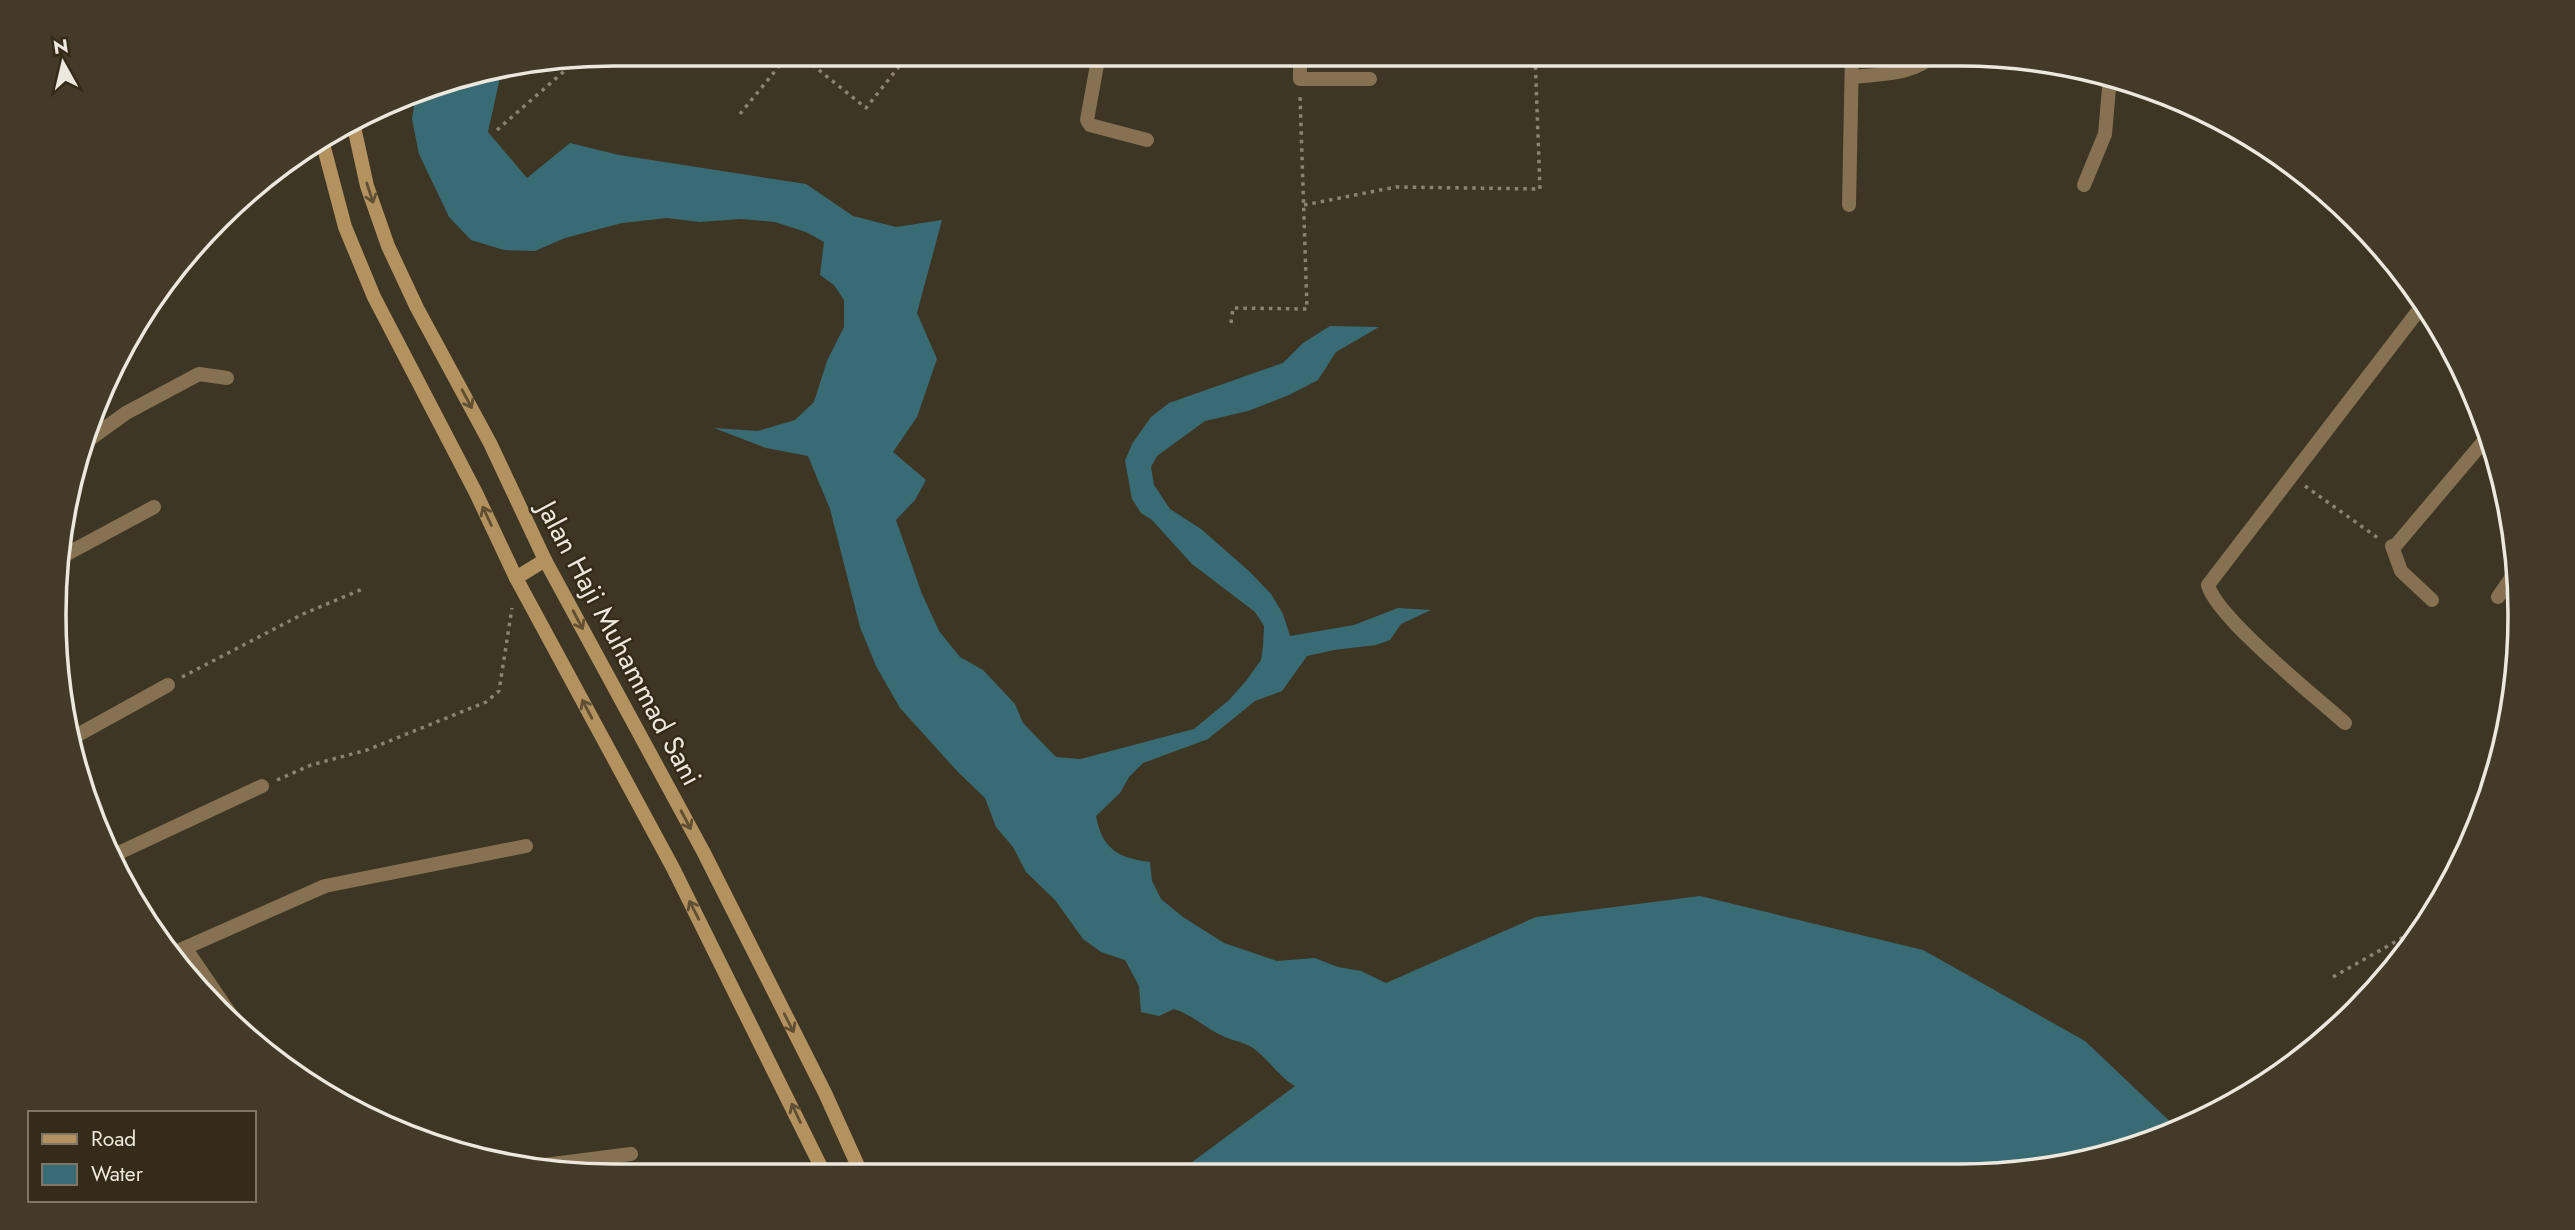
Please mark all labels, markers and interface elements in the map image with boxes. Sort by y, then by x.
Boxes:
north arrow [28,28,98,98]
text: N [51,32,70,61]
one-way arrow [365,182,377,204]
one-way arrow [460,388,474,408]
street label: Jalan Haji Muhammad Sani [525,490,712,793]
one-way arrow [480,506,493,527]
one-way arrow [571,609,585,630]
one-way arrow [580,699,593,720]
one-way arrow [680,809,693,830]
one-way arrow [686,900,700,921]
one-way arrow [783,1012,797,1032]
one-way arrow [788,1103,802,1124]
legend [28,1111,256,1202]
text: Road [91,1124,136,1154]
text: Water [91,1159,144,1189]

